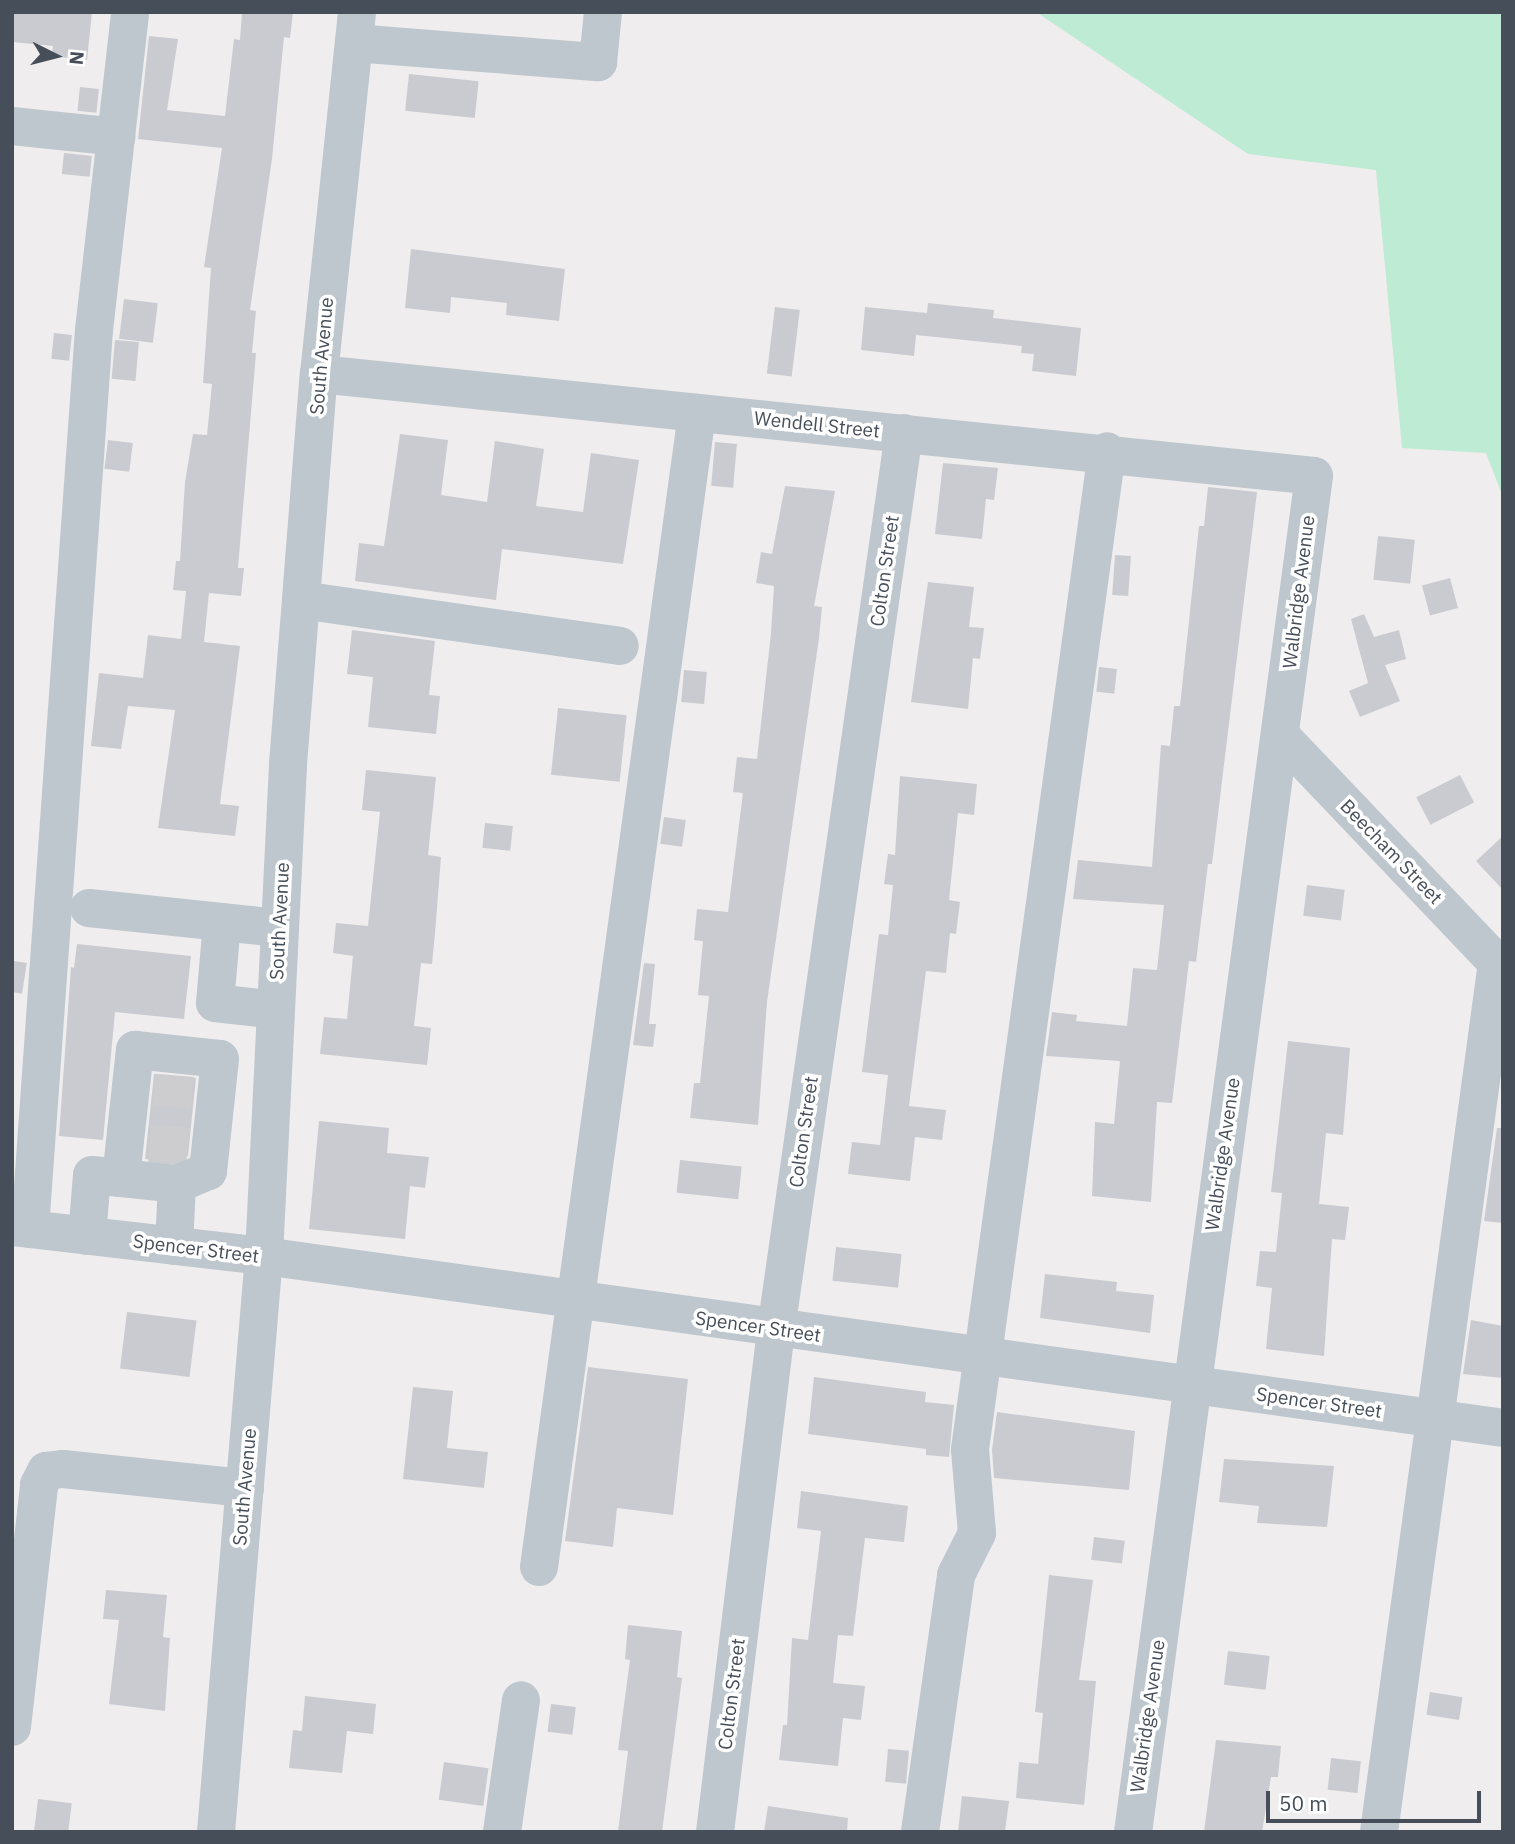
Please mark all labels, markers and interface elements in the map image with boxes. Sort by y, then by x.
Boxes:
north arrow [21,21,91,91]
text: N [64,50,90,66]
street label: South Avenue [306,296,338,416]
street label: Wendell Street [753,407,881,443]
street label: Colton Street [866,514,904,628]
street label: Walbridge Avenue [1278,514,1320,670]
street label: Beecham Street [1335,795,1447,909]
street label: South Avenue [266,862,294,980]
street label: Colton Street [785,1075,823,1189]
street label: Walbridge Avenue [1201,1076,1245,1232]
street label: Spencer Street [132,1230,260,1268]
street label: Spencer Street [694,1307,822,1347]
street label: Spencer Street [1255,1383,1383,1423]
street label: South Avenue [229,1427,261,1547]
street label: Colton Street [714,1637,750,1751]
street label: Walbridge Avenue [1126,1638,1170,1794]
scale bar [1270,1778,1485,1822]
text: 50 m [1279,1789,1328,1817]

